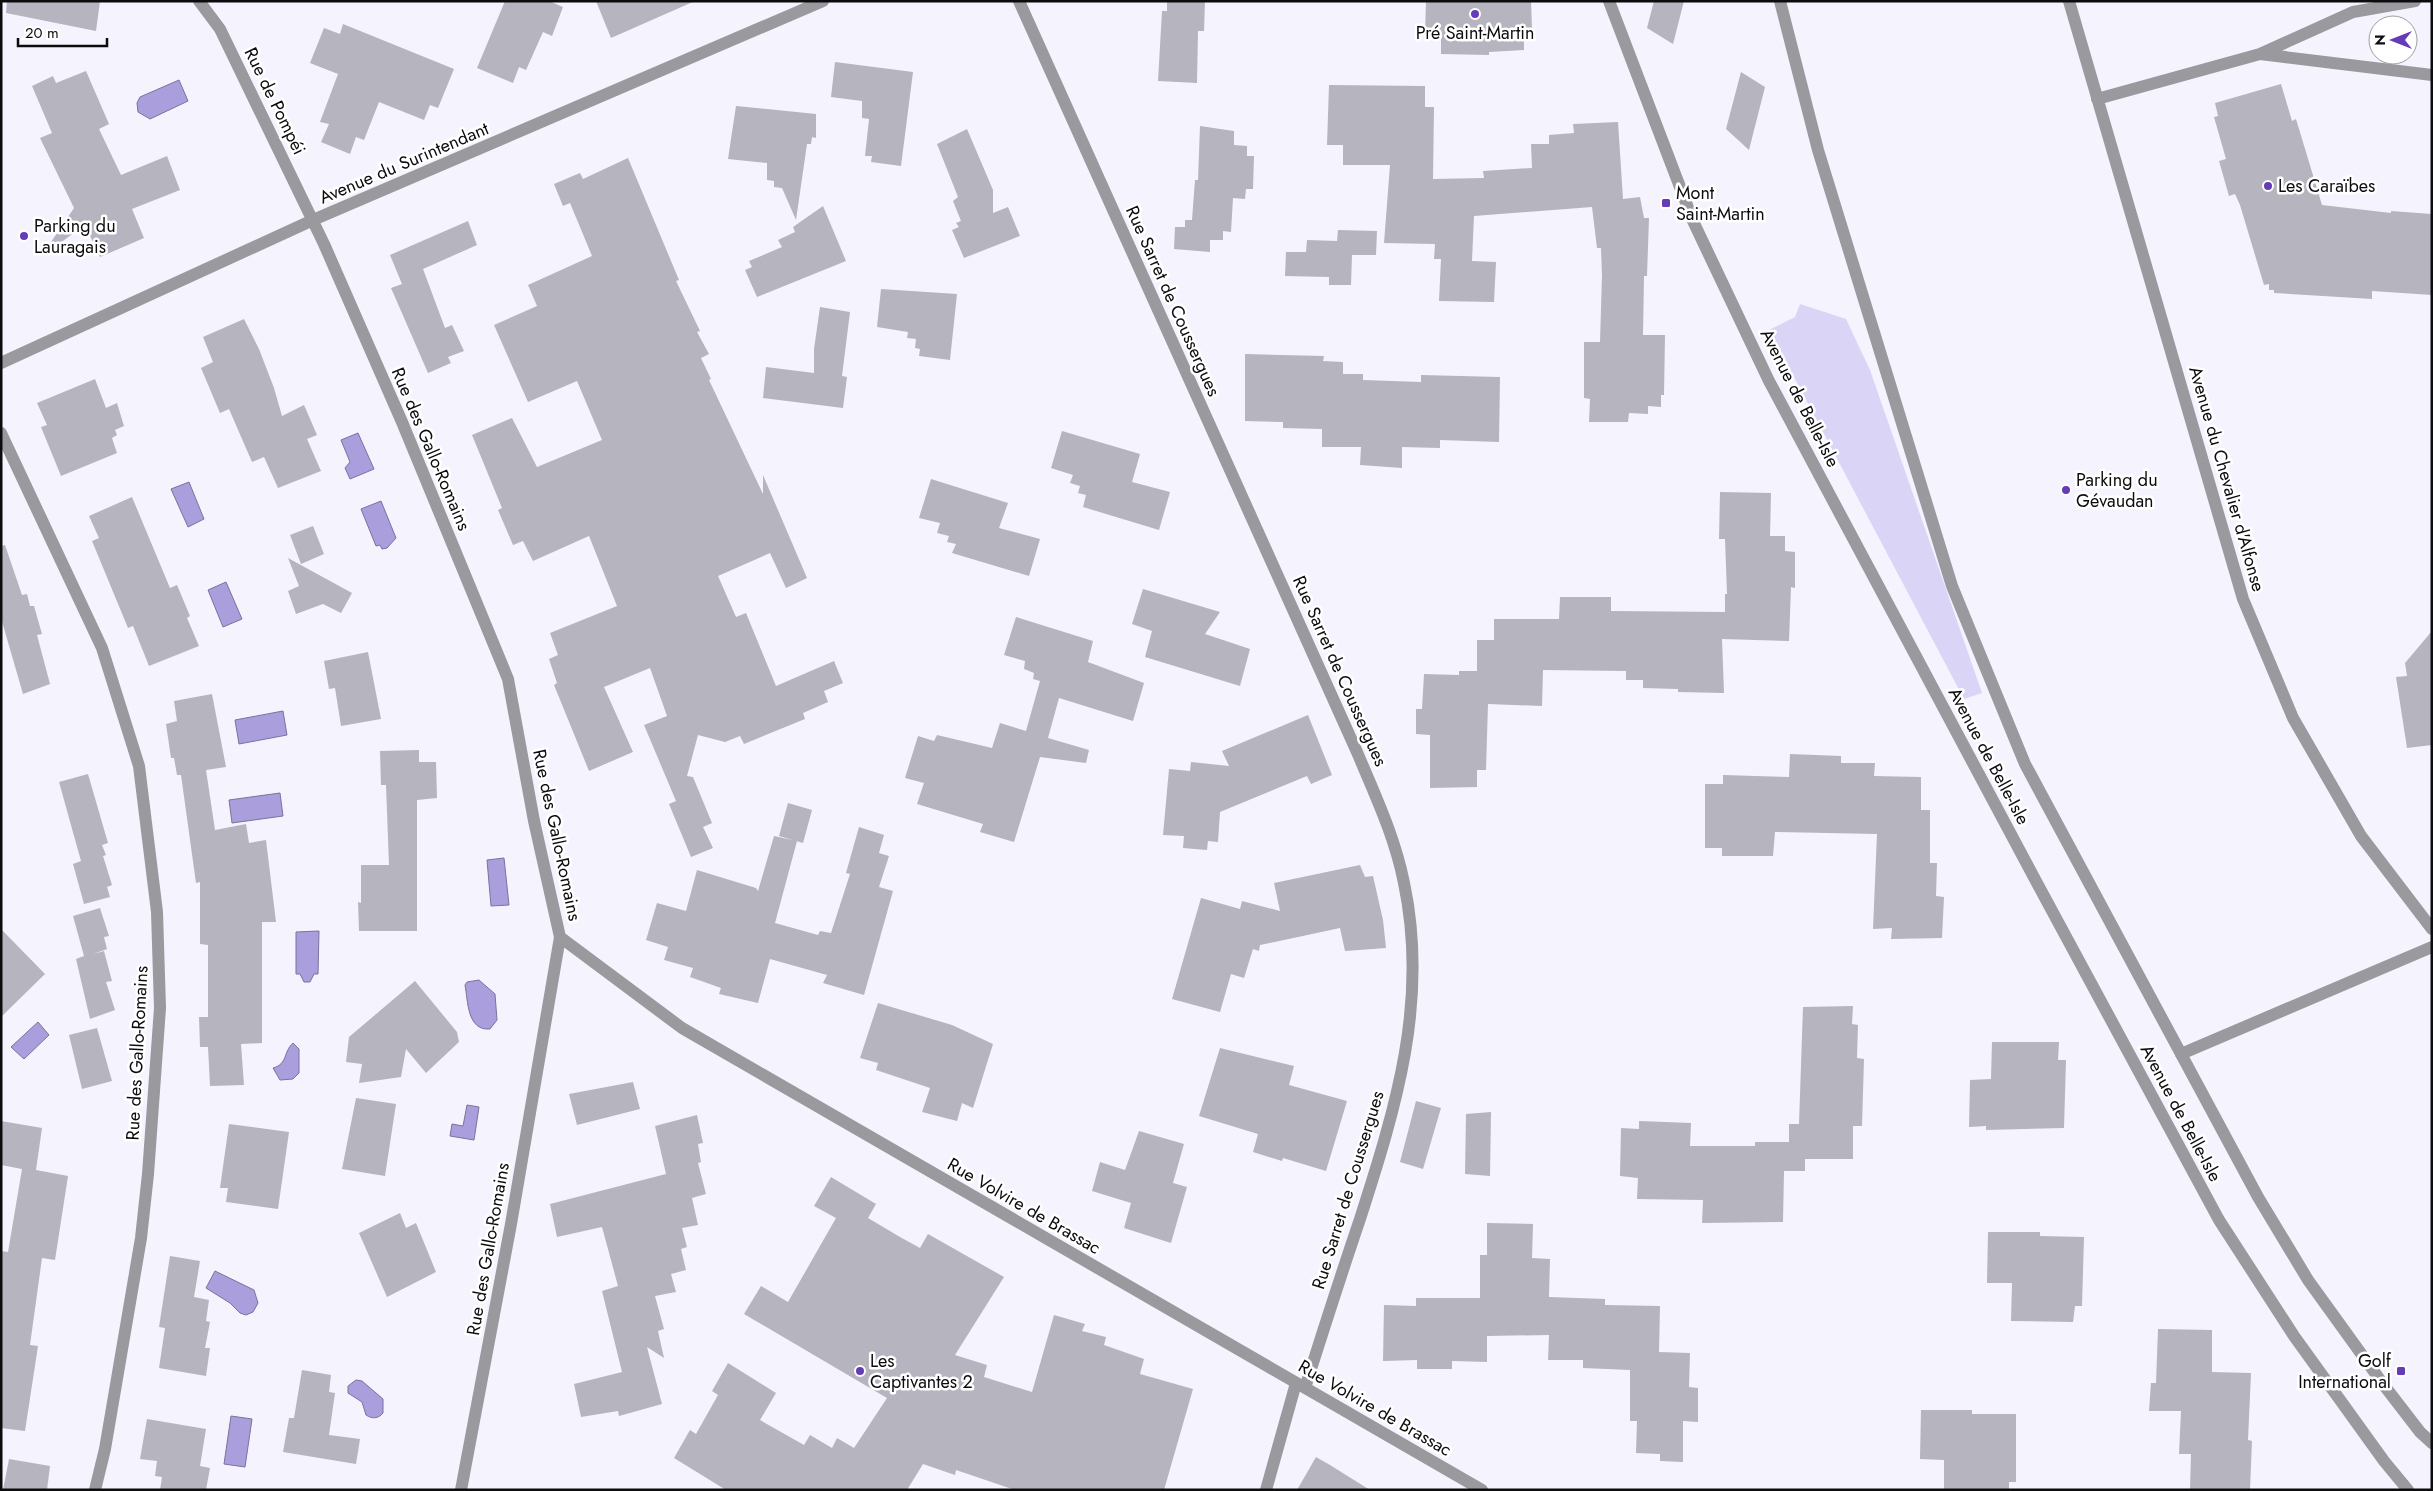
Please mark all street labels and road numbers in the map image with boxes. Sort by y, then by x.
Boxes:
street label: Rue de Pompéi [238,43,312,159]
street label: Avenue du Surintendant [315,115,493,211]
street label: Rue Sarret de Coussergues [1119,202,1227,400]
street label: Avenue de Belle-Isle [1754,324,1846,472]
street label: Rue des Gallo-Romains [385,363,477,535]
street label: Avenue du Chevalier d'Alfonse [2182,363,2272,595]
street label: Rue Sarret de Coussergues [1286,572,1394,770]
street label: Avenue de Belle-Isle [1942,683,2036,829]
street label: Rue des Gallo-Romains [526,747,588,923]
street label: Rue des Gallo-Romains [119,965,155,1141]
street label: Avenue de Belle-Isle [2134,1040,2228,1186]
street label: Rue Sarret de Coussergues [1305,1088,1391,1292]
street label: Rue Volvire de Brassac [942,1151,1106,1261]
street label: Rue des Gallo-Romains [460,1161,516,1337]
street label: Rue Volvire de Brassac [1293,1353,1457,1463]

